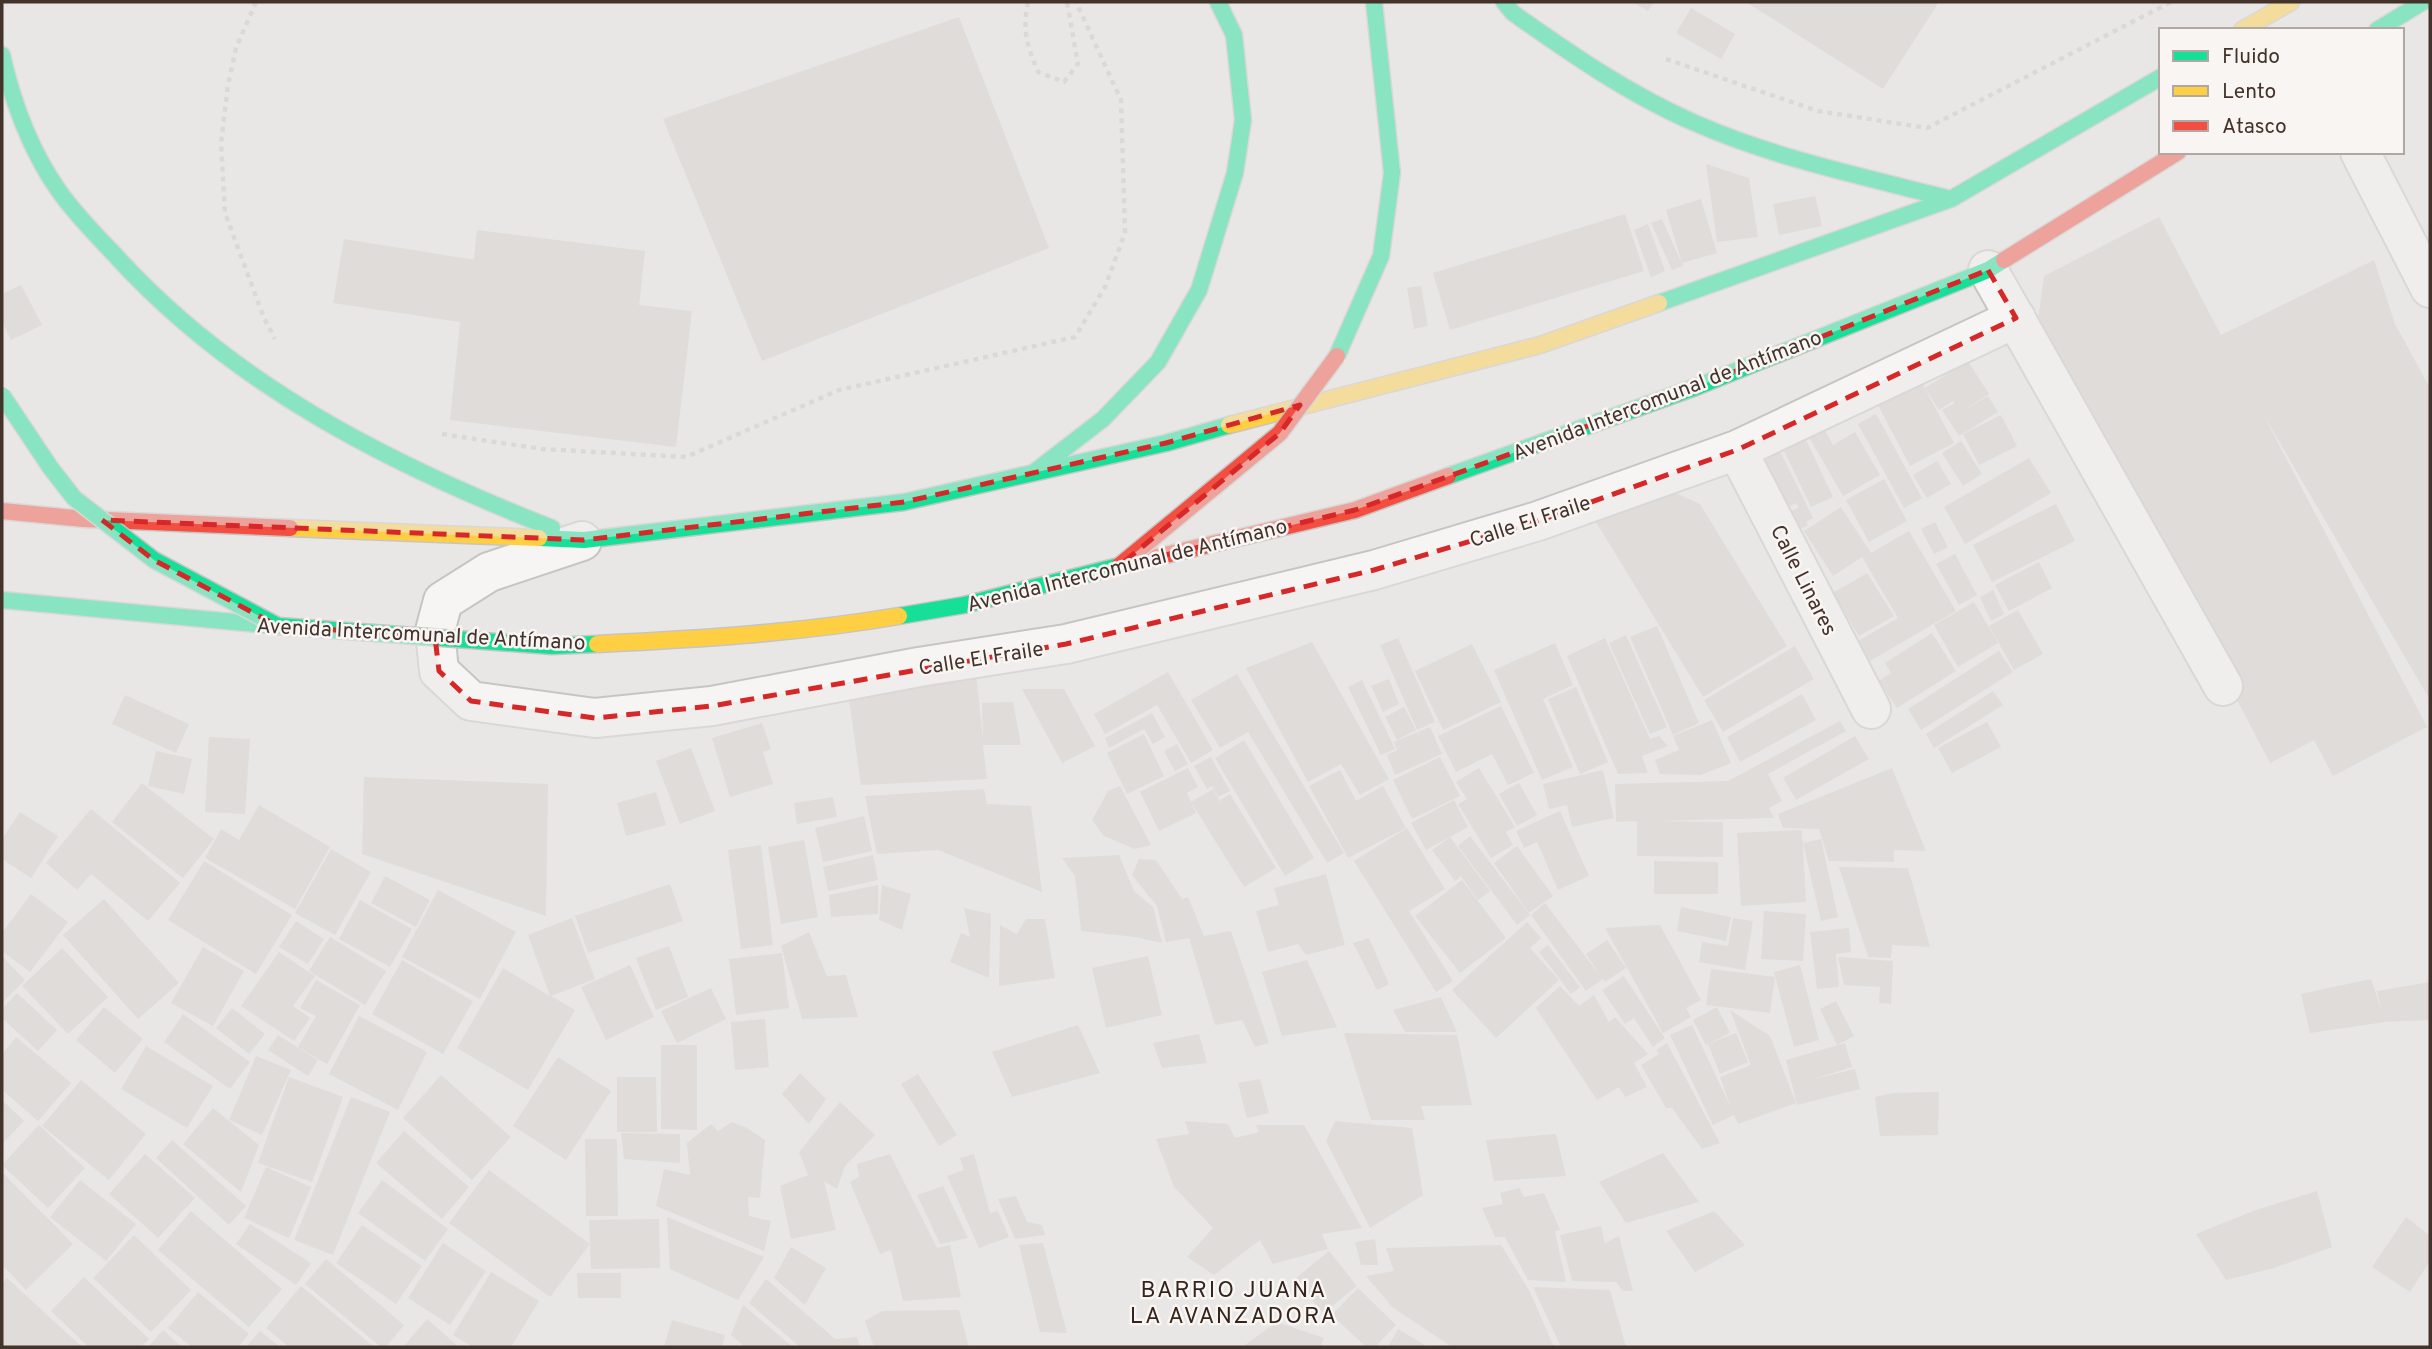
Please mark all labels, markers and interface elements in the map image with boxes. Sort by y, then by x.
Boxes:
legend [2159,28,2404,154]
text: Fluido [2222,44,2280,71]
text: Lento [2222,79,2276,106]
text: Atasco [2222,114,2287,141]
street label: Avenida Intercomunal de Antímano [1509,325,1826,468]
street label: Calle El Fraile [1466,490,1595,555]
street label: Avenida Intercomunal de Antímano [964,514,1290,619]
street label: Calle Linares [1763,521,1842,641]
street label: Avenida Intercomunal de Antímano [256,613,586,658]
street label: Calle El Fraile [917,636,1046,683]
district label: BARRIO JUANA LA AVANZADORA [1130,1277,1338,1332]

